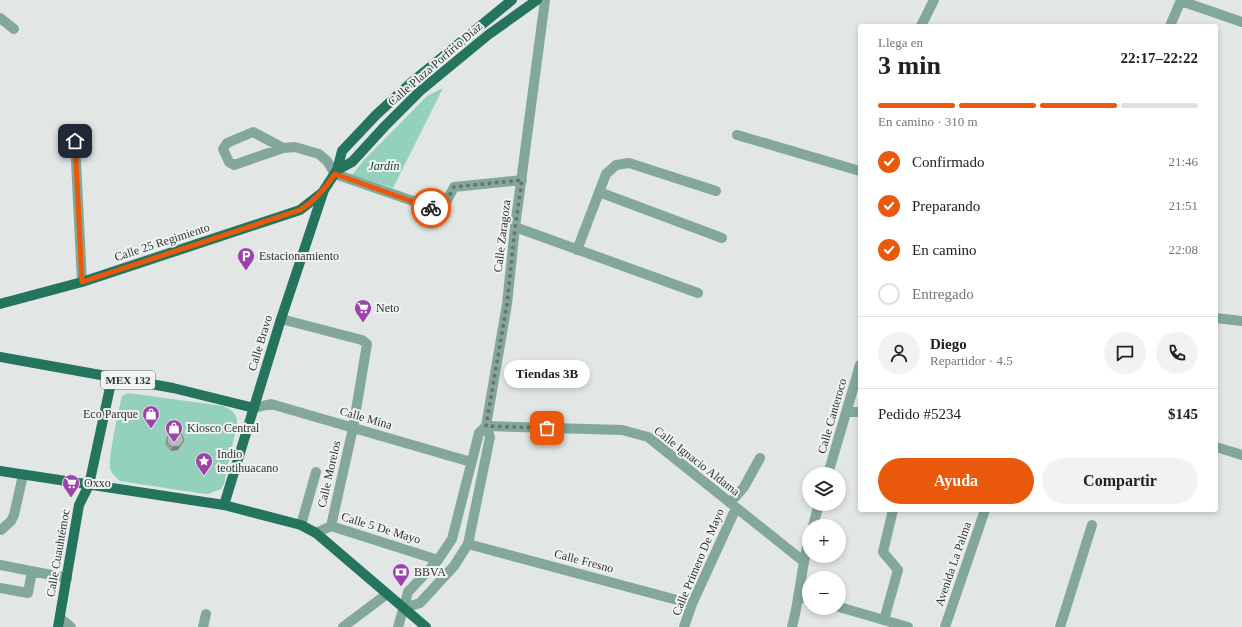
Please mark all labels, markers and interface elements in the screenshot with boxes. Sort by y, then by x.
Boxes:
street label: Calle Plaza Porfirio Díaz [385,19,485,109]
text: Llega en [878,35,923,50]
text: 22:17–22:22 [1121,50,1198,66]
text: 3 min [878,51,941,80]
text: En camino · 310 m [878,114,978,129]
pin [58,124,92,158]
icon: home [64,130,86,152]
icon: check [878,151,900,173]
text: Confirmado [912,154,985,170]
text: 21:46 [1168,154,1198,169]
park label: Jardín [369,159,399,173]
courier [411,188,451,228]
icon: check [878,195,900,217]
icon: bike [420,197,442,219]
street label: Calle Zaragoza [491,198,513,273]
text: Preparando [912,198,980,214]
text: 21:51 [1168,198,1198,213]
street label: Calle 25 Regimiento [113,220,211,264]
icon: check [878,239,900,261]
text: En camino [912,242,977,258]
text: 22:08 [1168,242,1198,257]
parking icon: Estacionamiento [236,246,256,271]
place label: Estacionamiento [259,249,339,263]
text: Entregado [912,286,974,302]
supermarket icon: Neto [353,298,373,323]
place label: Neto [376,301,399,315]
street label: Calle Bravo [245,313,275,373]
button: person [878,332,920,374]
button: chat [1104,332,1146,374]
button: phone [1156,332,1198,374]
text: Diego [930,336,967,352]
text: Repartidor · 4.5 [930,353,1013,368]
callout: Tiendas 3B [504,360,590,388]
text: Tiendas 3B [516,366,578,381]
road number: MEX 132 [101,371,155,389]
street label: Calle Canteroco [815,377,849,455]
shop icon: Eco Parque [141,404,161,429]
street label: Calle Mina [338,404,394,432]
text: Pedido #5234 [878,406,961,422]
text: $145 [1168,406,1198,422]
place label: Eco Parque [83,407,138,421]
pin [530,411,564,445]
icon: bag [536,417,558,439]
shop icon: Kiosco Central [164,418,184,443]
place label: Kiosco Central [187,421,260,435]
street label: Calle Ignacio Aldama [651,423,743,499]
street label: Calle Morelos [314,439,344,509]
place label: Indio teotihuacano [217,447,278,475]
place icon: Indio teotihuacano [194,451,214,476]
button: Ayuda [878,458,1034,504]
button: Compartir [1042,458,1198,504]
map controls [802,467,846,615]
button: layers [802,467,846,511]
supermarket icon: Oxxo [61,473,81,498]
place label: Oxxo [84,476,111,490]
street label: Calle Primero De Mayo [669,506,727,618]
street label: Calle Cuauhtémoc [43,508,73,598]
street label: Calle 5 De Mayo [340,509,422,547]
button: + [802,519,846,563]
street label: Avenida La Palma [932,519,974,608]
street label: Calle Fresno [553,546,615,576]
bank icon: BBVA [391,562,411,587]
place label: BBVA [414,565,446,579]
button: − [802,571,846,615]

